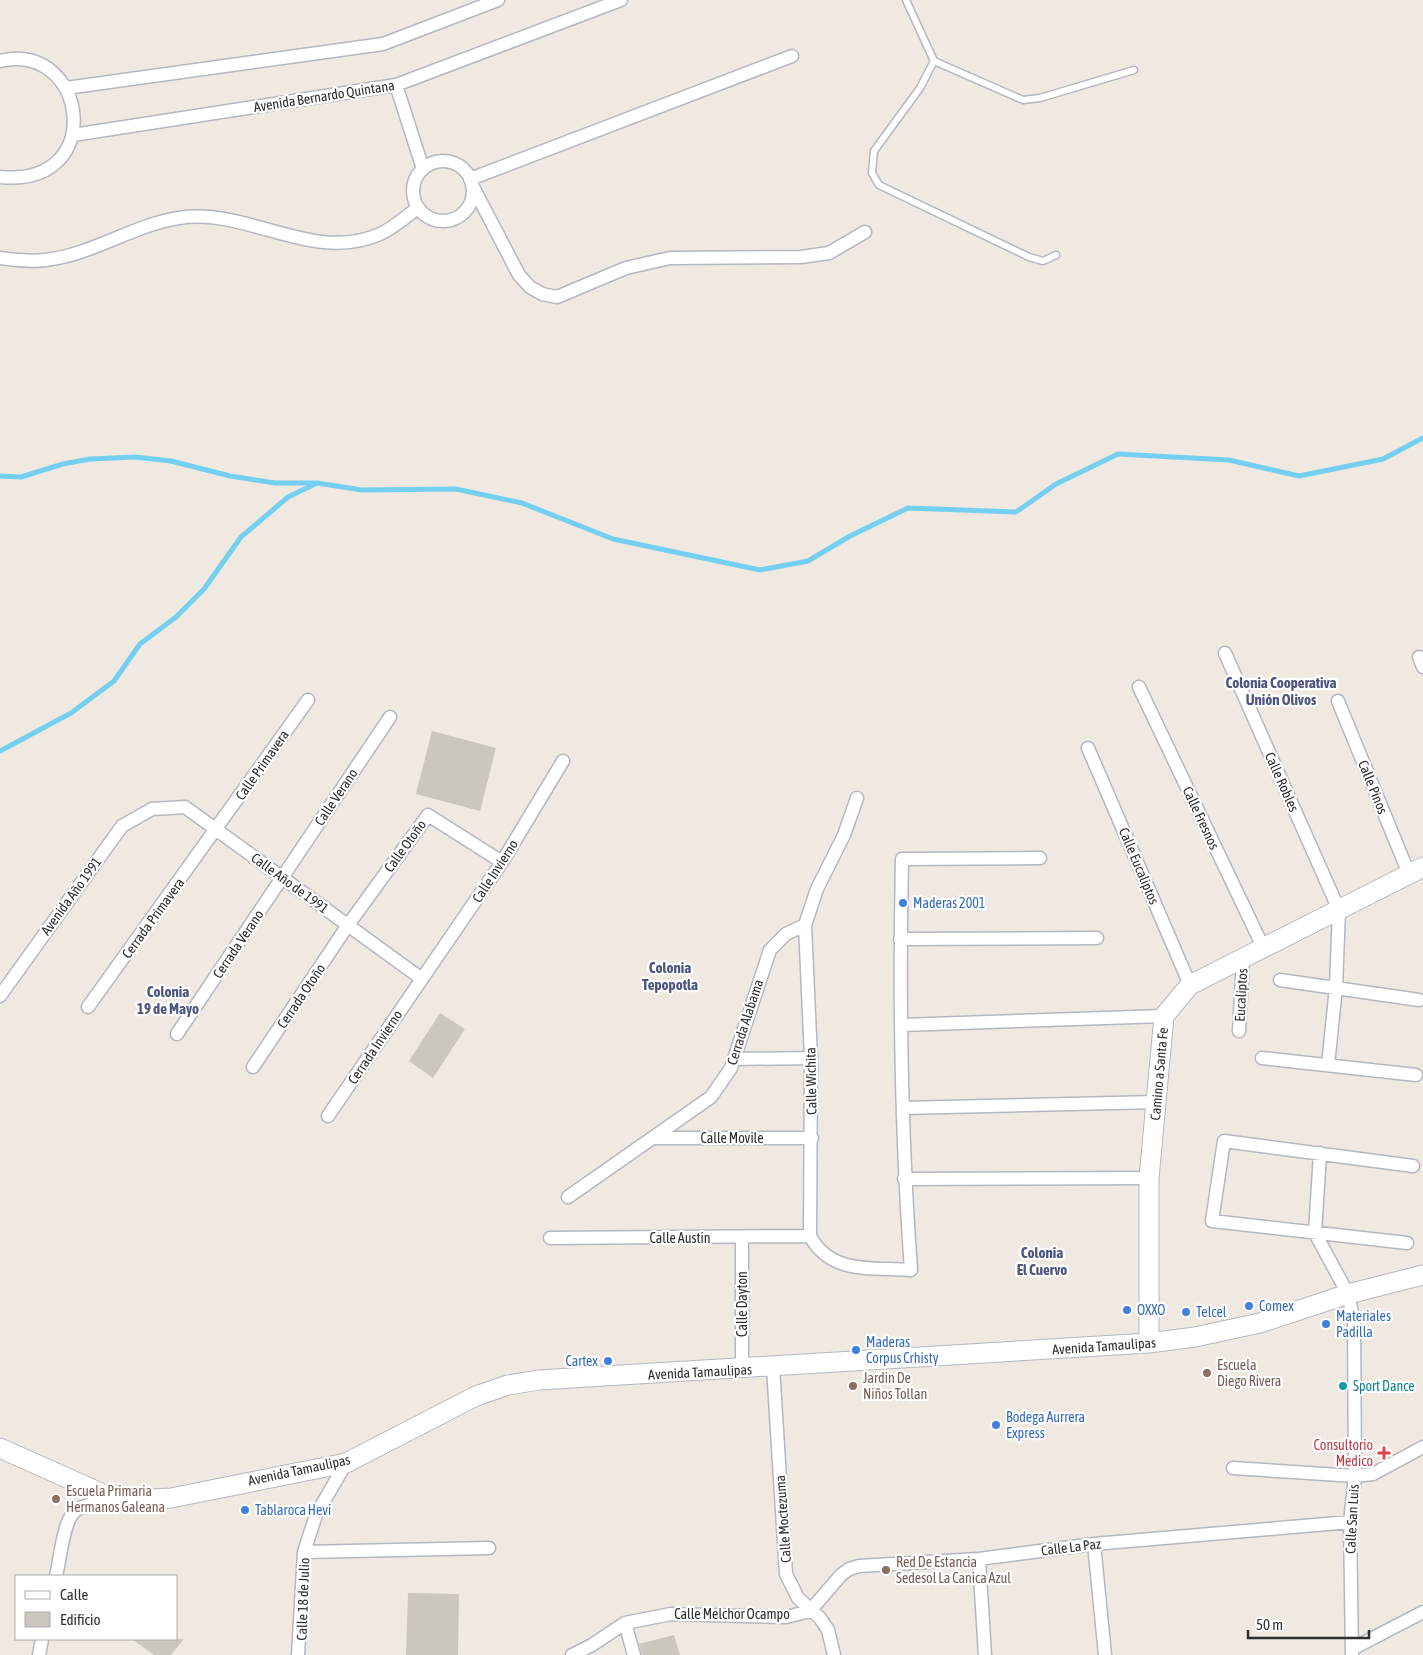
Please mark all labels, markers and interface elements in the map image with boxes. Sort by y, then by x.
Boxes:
street label: Avenida Bernardo Quintana [252,77,396,115]
district label: Colonia Cooperativa Unión Olivos [1225,674,1337,708]
street label: Calle Primavera [232,727,292,803]
street label: Calle Robles [1262,750,1302,814]
street label: Calle Pinos [1355,758,1391,816]
street label: Calle Verano [311,766,361,828]
street label: Calle Fresnos [1179,784,1223,852]
street label: Calle Otoño [381,817,429,875]
street label: Calle Eucaliptos [1116,825,1162,907]
street label: Calle Invierno [469,837,521,905]
street label: Calle Año de 1991 [248,850,332,916]
street label: Avenida Año 1991 [37,854,105,938]
street label: Cerrada Primavera [119,875,187,961]
place label: Maderas 2001 [913,895,985,911]
marker: Maderas 2001 [897,897,909,909]
street label: Cerrada Verano [209,907,267,981]
district label: Colonia Tepopotla [642,959,698,993]
street label: Cerrada Otoño [274,961,328,1031]
street label: Eucaliptos [1232,968,1250,1022]
street label: Cerrada Alabama [724,977,766,1067]
district label: Colonia 19 de Mayo [137,983,199,1017]
street label: Cerrada Invierno [344,1007,406,1087]
street label: Camino a Santa Fe [1147,1027,1171,1121]
street label: Calle Wichita [802,1047,820,1115]
street label: Calle Movile [700,1130,764,1146]
street label: Calle Austin [650,1230,710,1246]
district label: Colonia El Cuervo [1017,1244,1067,1278]
street label: Calle Dayton [734,1271,750,1337]
place label: Comex [1259,1298,1294,1314]
marker: Comex [1243,1300,1255,1312]
place label: OXXO [1137,1302,1166,1318]
marker: OXXO [1121,1304,1133,1316]
place label: Telcel [1196,1304,1227,1320]
marker: Telcel [1180,1306,1192,1318]
place label: Materiales Padilla [1336,1308,1391,1340]
marker: Materiales Padilla [1320,1318,1332,1330]
place label: Maderas Corpus Crhisty [866,1334,939,1366]
street label: Avenida Tamaulipas [1052,1334,1156,1358]
marker: Maderas Corpus Crhisty [850,1344,862,1356]
place label: Cartex [565,1353,598,1369]
marker: Cartex [602,1355,614,1367]
place label: Escuela Diego Rivera [1217,1357,1281,1389]
street label: Avenida Tamaulipas [648,1361,752,1383]
marker: Escuela Diego Rivera [1201,1367,1213,1379]
place label: Jardin De Niños Tollan [863,1370,927,1402]
place label: Sport Dance [1353,1378,1415,1394]
marker: Jardin De Niños Tollan [847,1380,859,1392]
marker: Sport Dance [1337,1380,1349,1392]
place label: Bodega Aurrera Express [1006,1409,1085,1441]
marker: Bodega Aurrera Express [990,1419,1002,1431]
place label: Consultorio Medico [1314,1437,1373,1469]
marker: Consultorio Medico [1377,1446,1391,1460]
street label: Avenida Tamaulipas [246,1451,352,1489]
street label: Calle Moctezuma [772,1474,794,1564]
place label: Escuela Primaria Hermanos Galeana [66,1483,165,1515]
street label: Calle San Luis [1342,1484,1362,1554]
marker: Escuela Primaria Hermanos Galeana [50,1493,62,1505]
place label: Tablaroca Hevi [255,1502,331,1518]
marker: Tablaroca Hevi [239,1504,251,1516]
street label: Calle La Paz [1040,1535,1102,1559]
place label: Red De Estancia Sedesol La Canica Azul [896,1554,1011,1586]
street label: Calle 18 de Julio [294,1557,312,1641]
marker: Red De Estancia Sedesol La Canica Azul [880,1564,892,1576]
legend [15,1575,178,1640]
text: Calle [60,1586,89,1603]
street label: Calle Melchor Ocampo [674,1606,790,1622]
scale bar [1248,1608,1369,1640]
text: Edificio [60,1611,101,1628]
text: 50 m [1256,1616,1283,1633]

